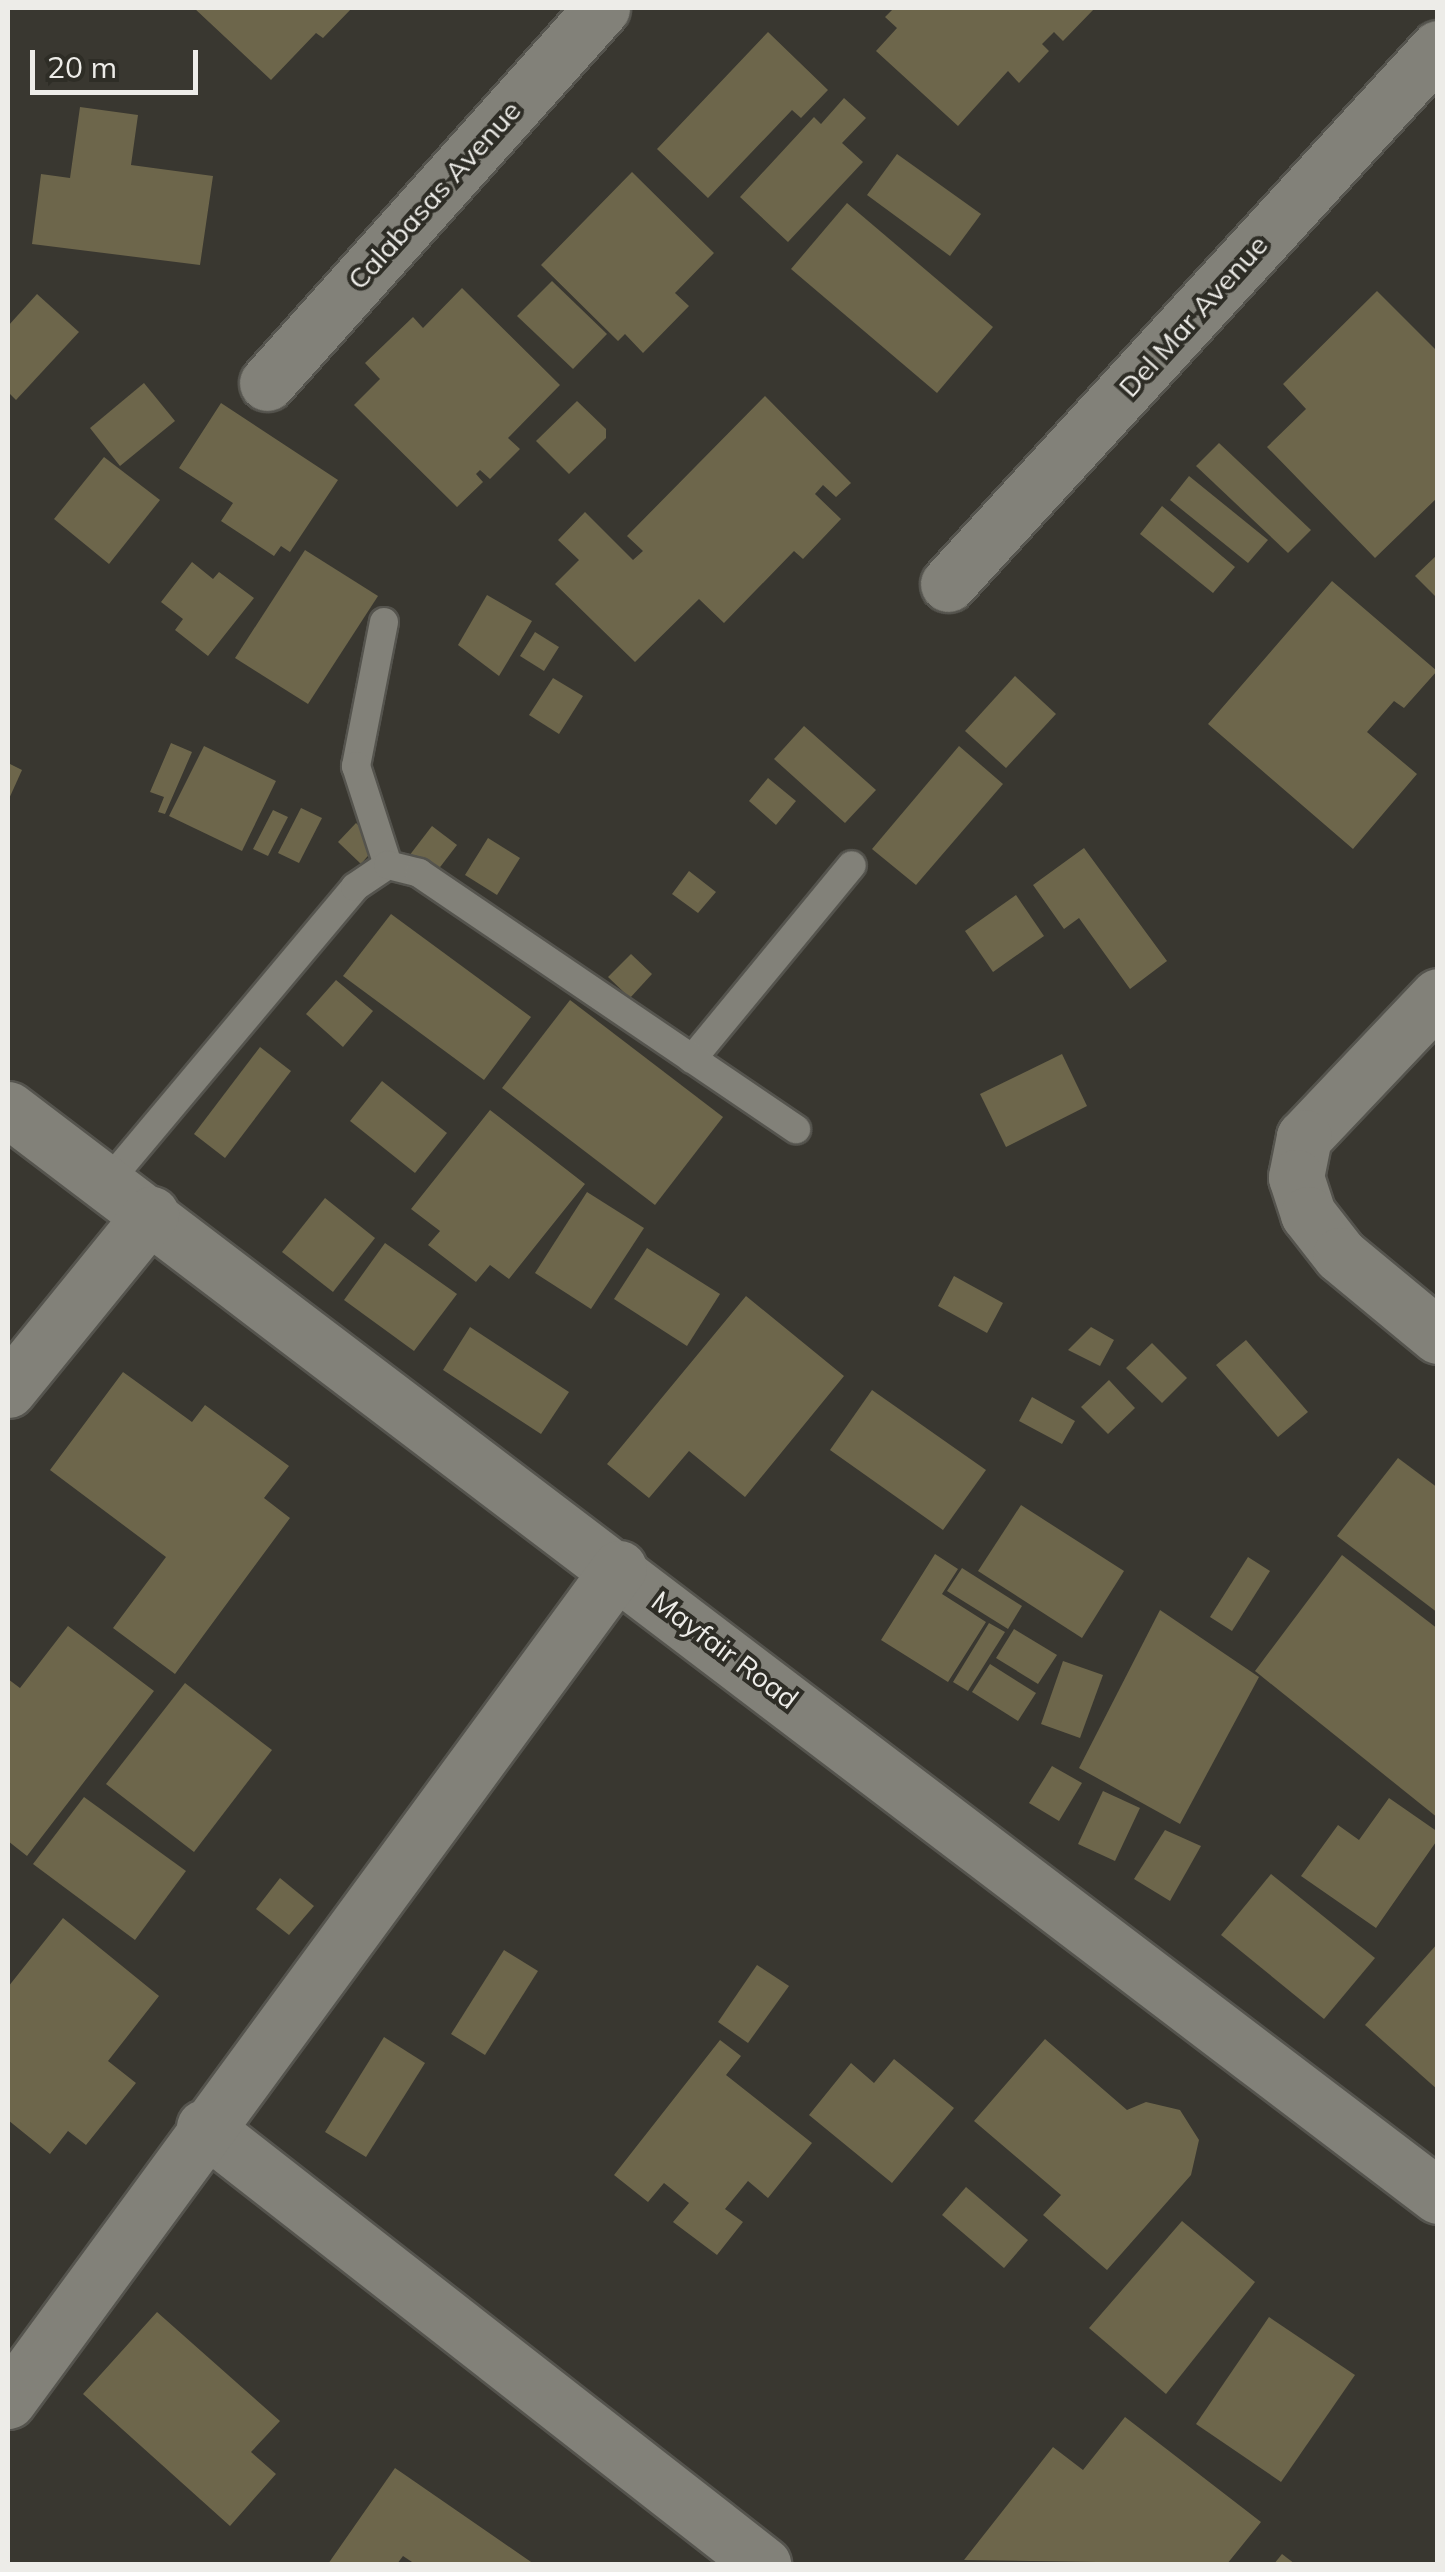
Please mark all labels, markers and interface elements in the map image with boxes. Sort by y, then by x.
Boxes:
scale bar [35,30,202,92]
text: 20 m [47,48,117,86]
street label: Calabasas Avenue [341,94,527,296]
street label: Del Mar Avenue [1112,228,1274,404]
street label: Mayfair Road [645,1584,805,1716]

